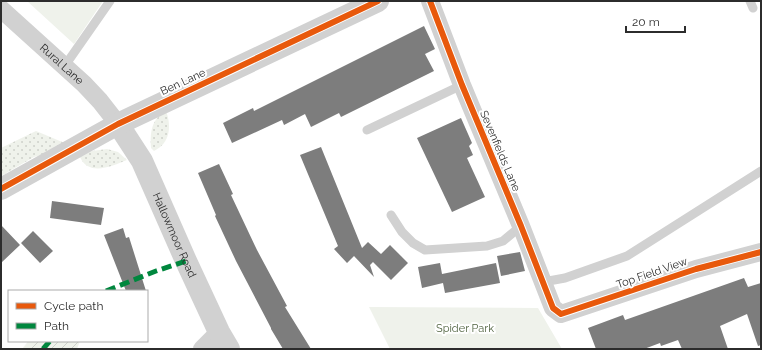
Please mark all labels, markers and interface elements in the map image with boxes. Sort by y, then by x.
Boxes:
scale bar [626,8,685,34]
text: 20 m [632,15,660,29]
street label: Rural Lane [37,41,87,87]
street label: Ben Lane [158,66,208,98]
street label: Sevenfields Lane [477,109,523,194]
street label: Hallowmoor Road [150,191,199,280]
street label: Top Field View [615,255,689,291]
legend [8,290,148,342]
text: Cycle path [44,299,103,313]
text: Path [44,319,69,333]
park label: Spider Park [436,322,494,335]

